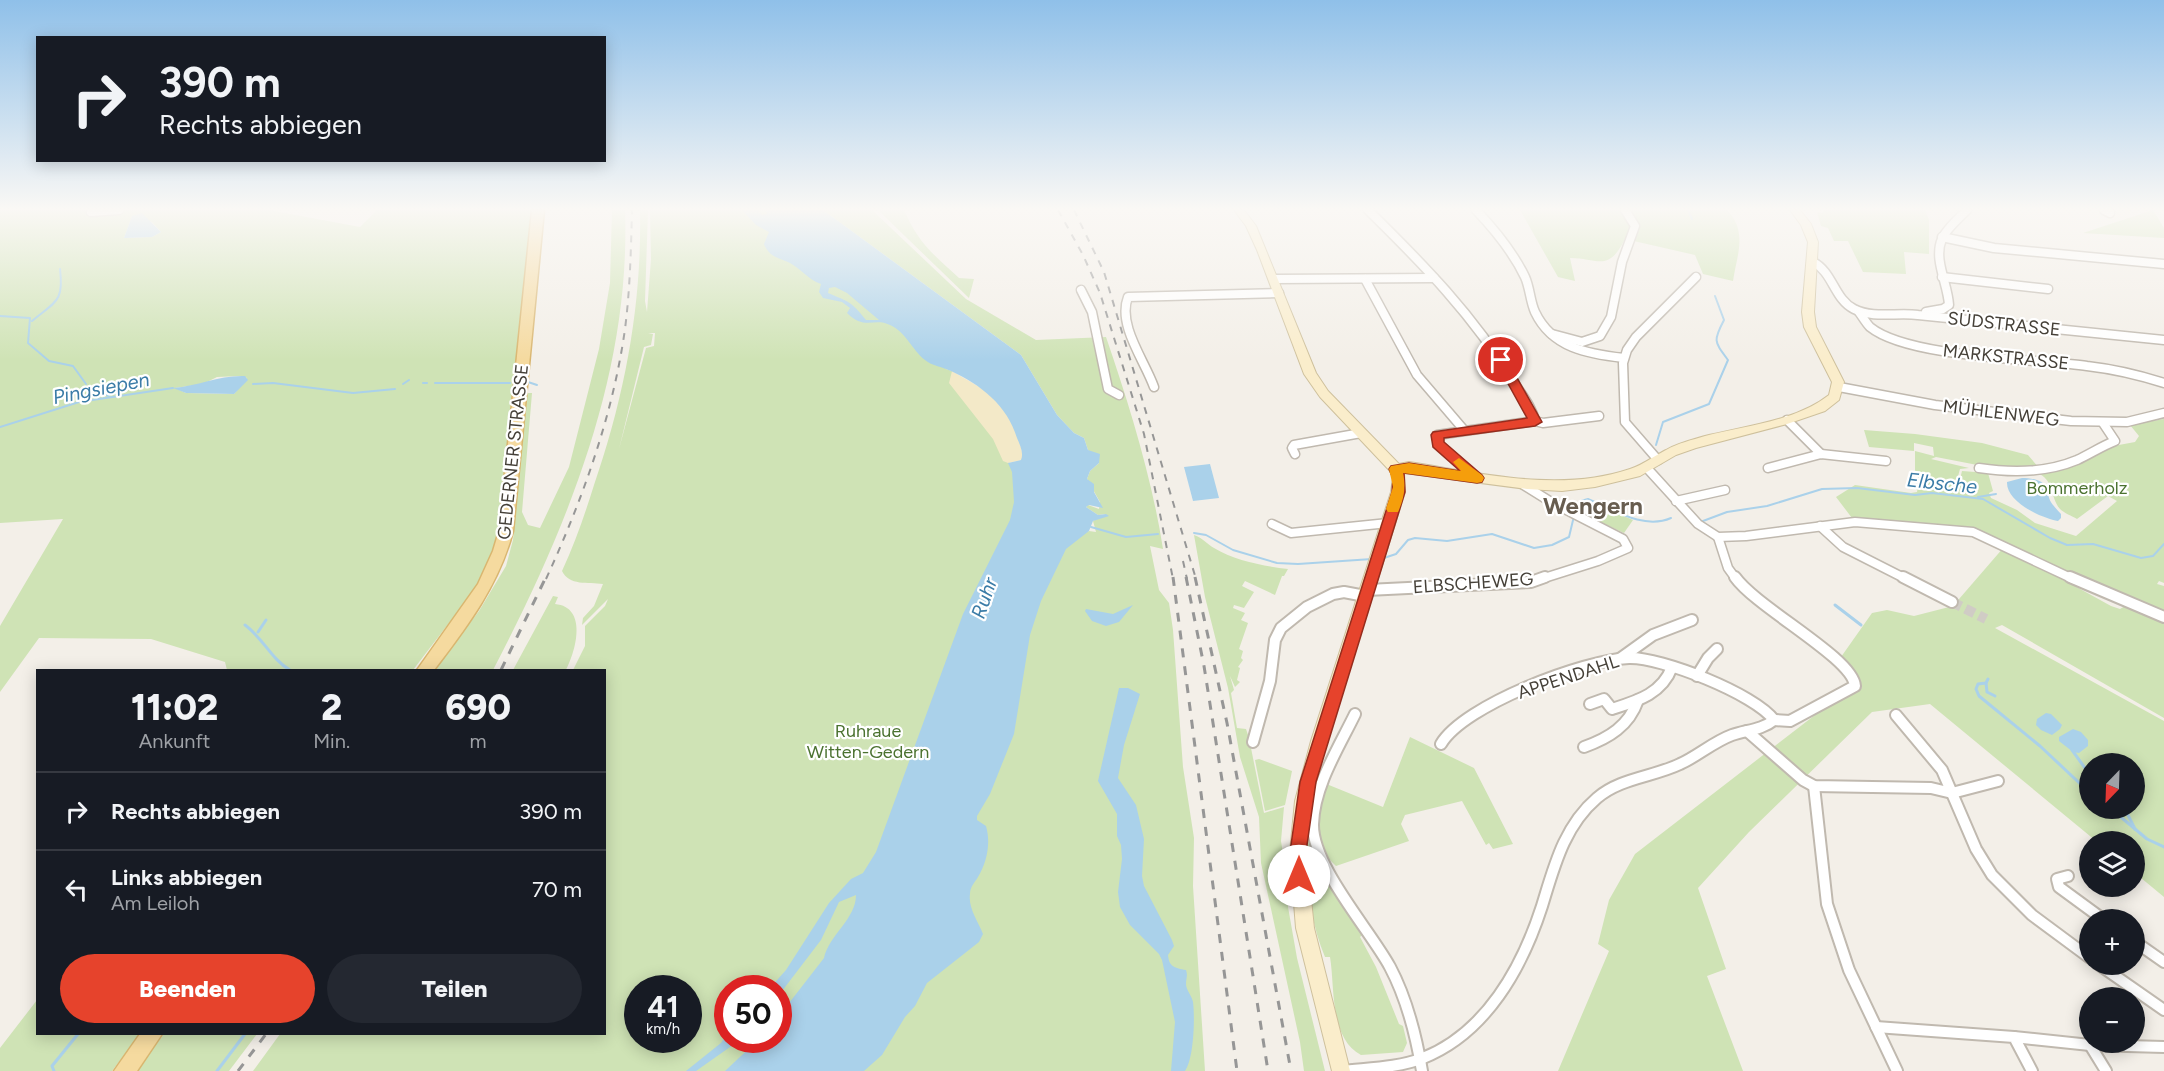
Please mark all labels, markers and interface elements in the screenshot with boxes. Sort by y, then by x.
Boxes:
text: 390 m [159,57,281,108]
icon: right [60,60,138,138]
text: Rechts abbiegen [159,108,362,141]
street label: SÜDSTRASSE [1946,307,2062,341]
pin [1475,334,1526,385]
street label: MARKSTRASSE [1942,339,2070,375]
icon: arrive [1484,343,1517,376]
street label: GEDERNER STRASSE [493,363,533,541]
water label: Pingsiepen [51,367,151,409]
street label: MÜHLENWEG [1942,395,2061,431]
water label: Elbsche [1906,467,1978,499]
park label: Bommerholz [2026,477,2128,499]
district label: Wengern [1543,491,1643,520]
street label: ELBSCHEWEG [1412,568,1534,598]
water label: Ruhr [966,573,1003,622]
street label: APPENDAHL [1515,650,1622,704]
text: 11:02 [131,686,218,729]
text: 2 [321,686,342,729]
text: 690 [445,686,511,729]
park label: Ruhraue Witten-Gedern [807,720,929,763]
text: Ankunft [139,729,210,753]
text: Min. [313,729,350,753]
text: m [470,729,487,753]
north arrow [2079,753,2145,819]
map controls [2079,753,2145,1053]
icon: right [60,795,93,828]
text: Rechts abbiegen [111,798,280,825]
text: 390 m [519,798,582,825]
button: layers [2079,831,2145,897]
position arrow [1267,844,1331,908]
text: Links abbiegen [111,864,262,891]
icon: left [60,873,93,906]
text: 70 m [532,876,582,903]
text: Am Leiloh [111,891,200,915]
button: + [2079,909,2145,975]
button: Beenden [60,954,315,1023]
button: Teilen [327,954,582,1023]
speed limit sign: 50 [714,975,792,1053]
button: − [2079,987,2145,1053]
text: 41 [647,988,679,1025]
text: km/h [646,1020,680,1038]

